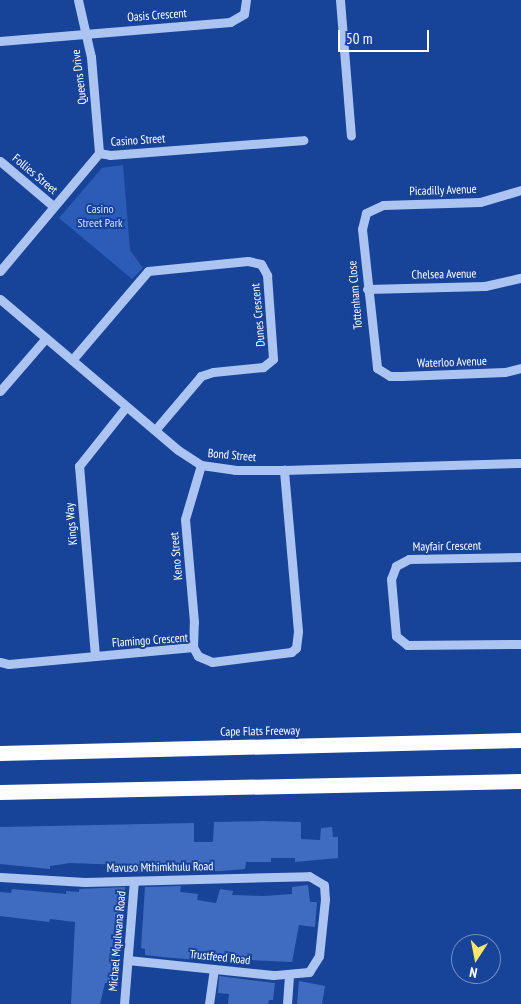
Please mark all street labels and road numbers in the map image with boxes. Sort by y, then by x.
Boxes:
street label: Oasis Crescent [127,6,187,24]
street label: Queens Drive [68,49,90,105]
street label: Casino Street [110,131,166,149]
street label: Follies Street [9,151,61,197]
street label: Picadilly Avenue [409,182,477,198]
street label: Tottenham Close [345,260,365,330]
street label: Chelsea Avenue [411,266,477,282]
street label: Dunes Crescent [248,283,268,347]
street label: Waterloo Avenue [417,354,487,370]
street label: Bond Street [207,446,257,464]
street label: Kings Way [62,502,80,546]
street label: Keno Street [167,531,185,581]
street label: Mayfair Crescent [413,538,481,554]
street label: Flamingo Crescent [111,630,189,650]
street label: Cape Flats Freeway [220,723,300,739]
street label: Mavuso Mthimkhulu Road [106,859,214,875]
street label: Michael Mqulwana Road [105,890,129,992]
street label: Trustfeed Road [189,947,251,967]

